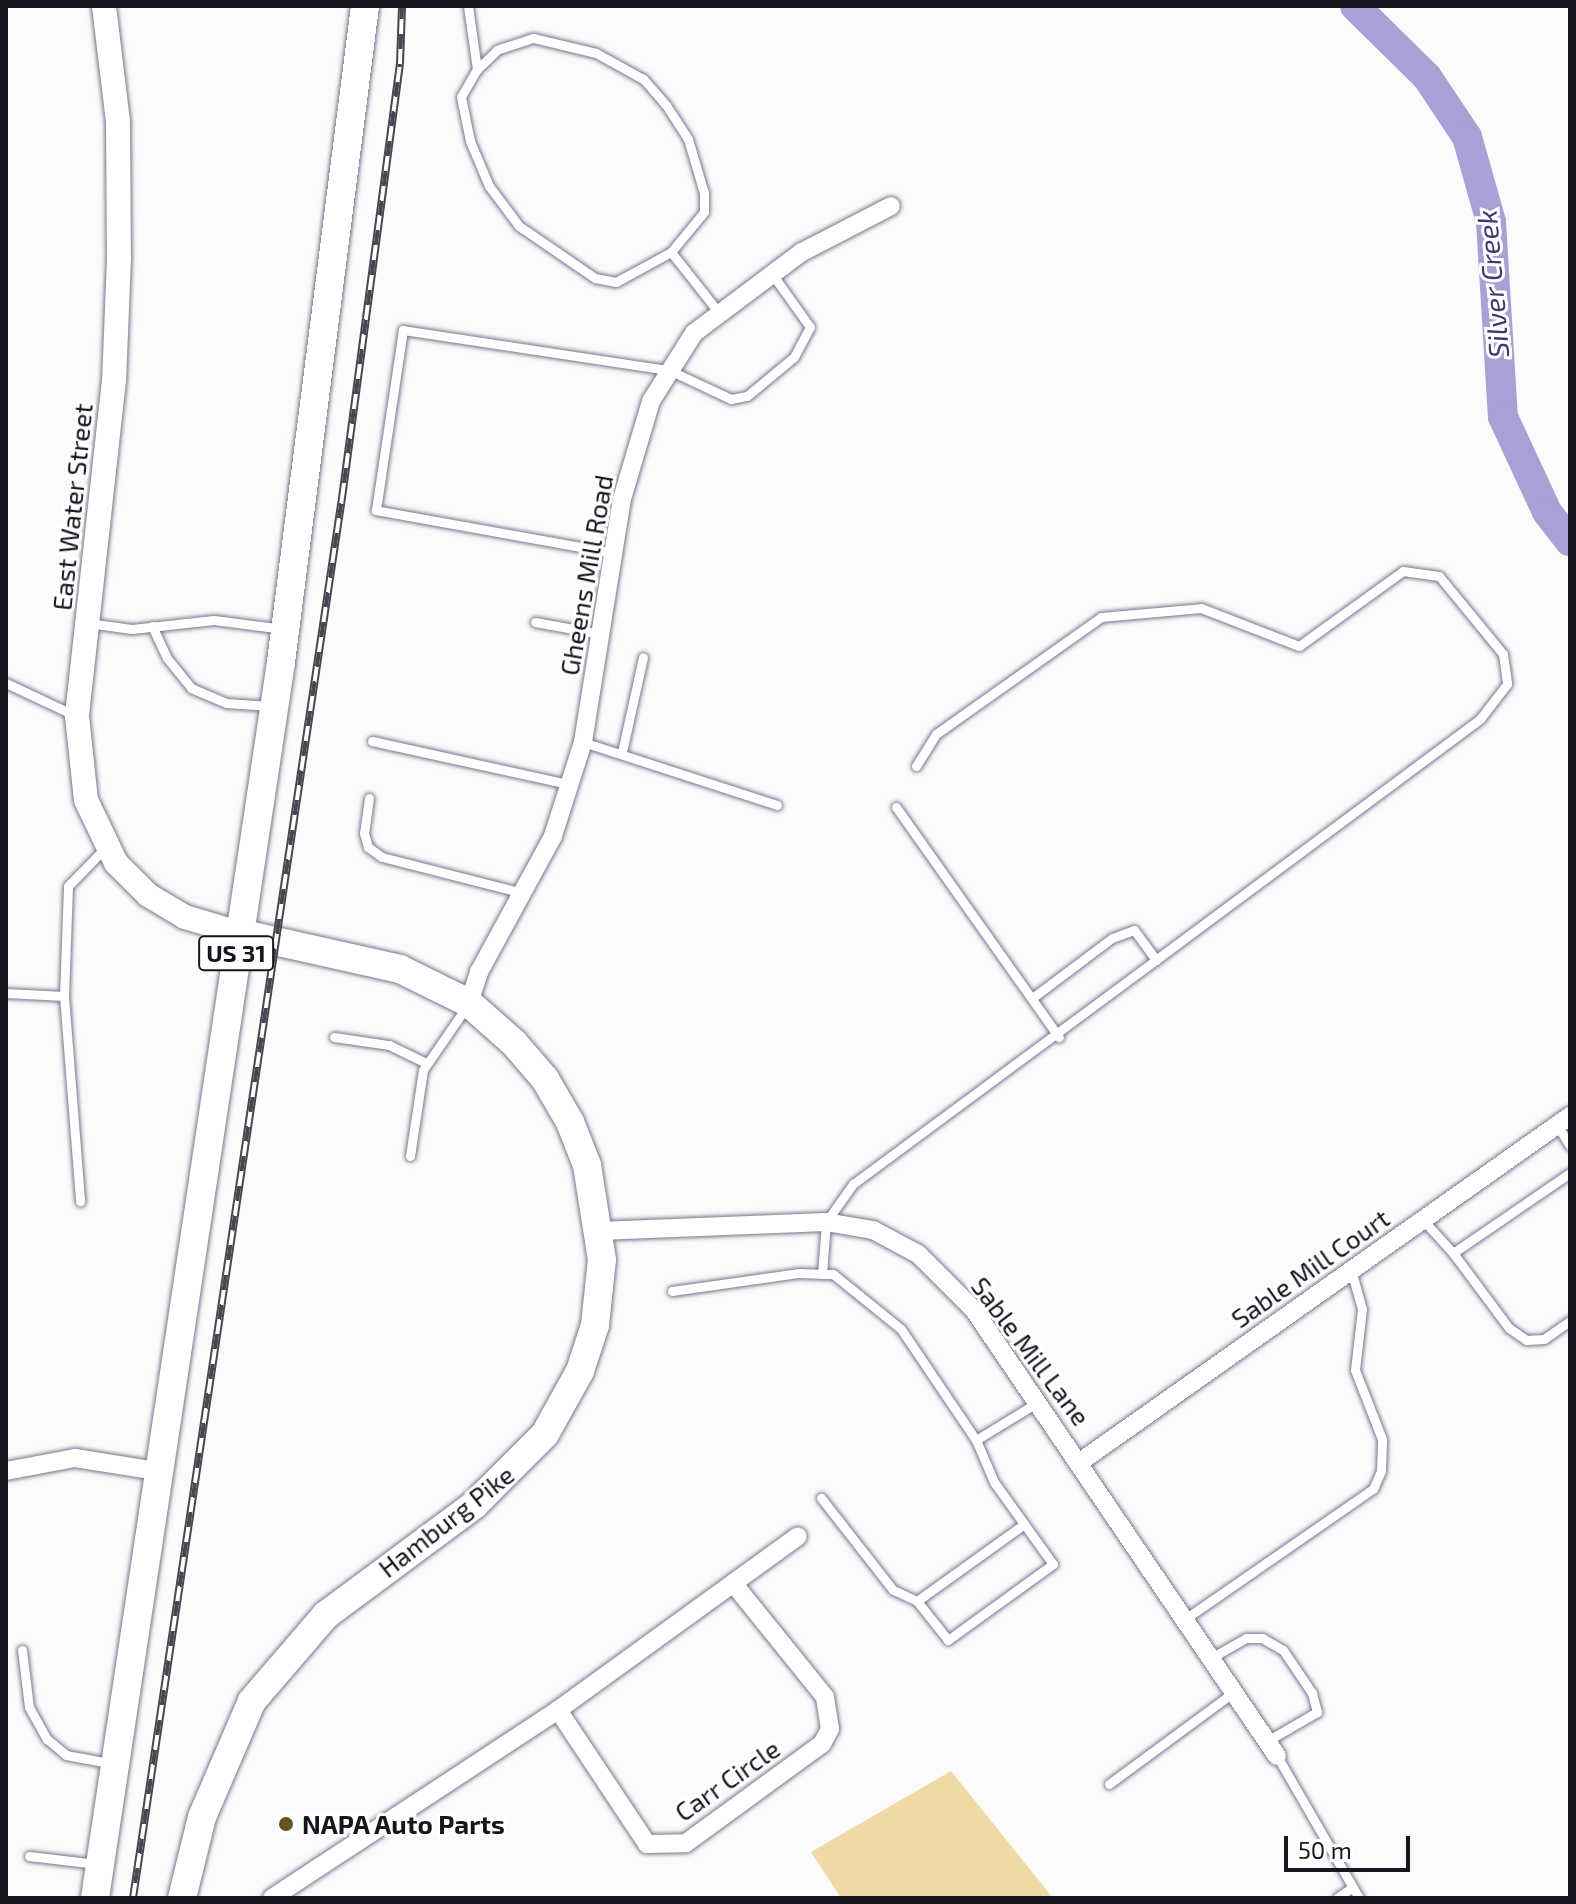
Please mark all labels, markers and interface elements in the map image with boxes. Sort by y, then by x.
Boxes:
water label: Silver Creek [1469,208,1515,360]
street label: East Water Street [46,402,98,612]
street label: Gheens Mill Road [553,472,619,678]
road number: US 31 [198,933,274,973]
street label: Sable Mill Court [1225,1202,1395,1334]
street label: Sable Mill Lane [965,1270,1097,1432]
street label: Hamburg Pike [372,1458,520,1584]
street label: Carr Circle [668,1732,786,1828]
place label: NAPA Auto Parts [302,1808,506,1840]
marker: NAPA Auto Parts [277,1815,295,1833]
scale bar [1288,1820,1414,1870]
text: 50 m [1298,1835,1352,1864]

